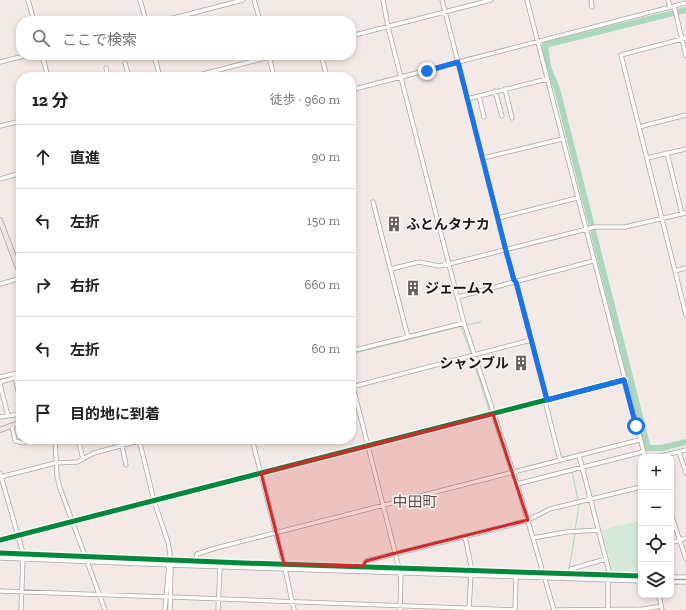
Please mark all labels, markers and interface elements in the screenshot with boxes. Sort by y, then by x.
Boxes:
search box [16,16,356,60]
icon: search [30,27,52,49]
text: ここで検索 [62,31,137,49]
route end [418,62,436,80]
text: 12 分 [32,90,68,110]
text: 徒歩 · 960 m [270,92,340,107]
icon: ahead [32,146,54,168]
text: 直進 [70,149,100,167]
text: 90 m [311,149,340,164]
icon: left [32,210,54,232]
text: 左折 [70,213,100,231]
text: 150 m [307,213,340,228]
building icon: ふとんタナカ [385,215,403,233]
place label: ふとんタナカ [406,216,490,233]
icon: right [32,274,54,296]
text: 右折 [70,277,100,295]
text: 660 m [305,277,340,292]
building icon: ジェームス [404,279,422,297]
place label: ジェームス [425,280,495,297]
icon: left [32,338,54,360]
text: 左折 [70,341,100,359]
text: 60 m [311,341,340,356]
building icon: シャンブル [512,354,530,372]
place label: シャンブル [439,355,509,372]
icon: arrive [32,402,54,424]
text: 目的地に到着 [70,405,160,423]
route start [627,417,645,435]
map controls [638,454,674,598]
button: + [638,454,674,490]
button: − [638,490,674,526]
district label: 中田町 [392,493,438,511]
button: locate [638,526,674,562]
button: layers [638,562,674,598]

